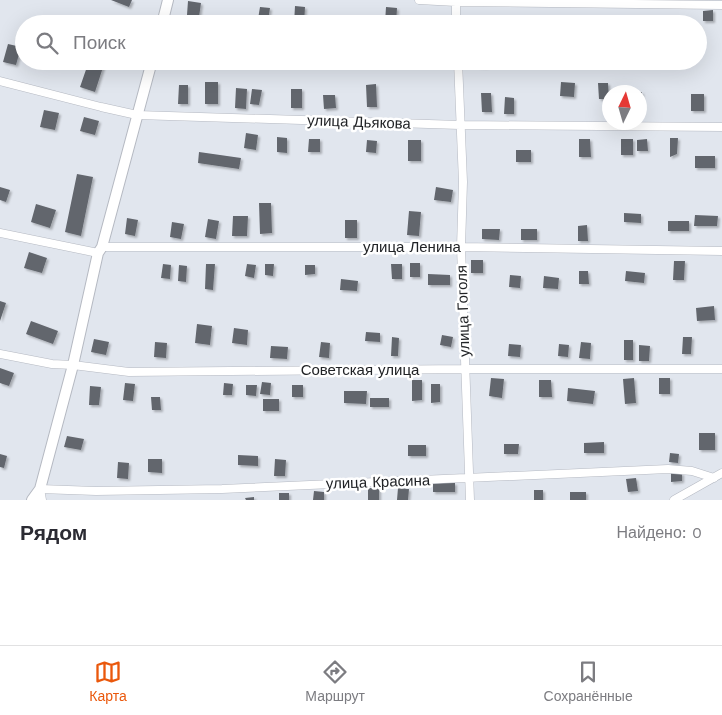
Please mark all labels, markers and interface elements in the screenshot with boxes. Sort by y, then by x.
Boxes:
search box [15,15,707,70]
icon: search [33,29,61,57]
text: Поиск [73,31,126,54]
north arrow [602,85,647,130]
street label: улица Дьякова [307,111,412,133]
street label: улица Ленина [363,238,462,256]
street label: улица Гоголя [452,265,474,357]
street label: Советская улица [301,361,420,379]
street label: улица Красина [326,471,431,493]
text: Рядом [20,520,87,545]
text: Найдено: 0 [616,523,702,542]
tab: Карта [89,658,127,704]
tab: Маршрут [305,658,365,704]
tab: Сохранённые [544,658,633,704]

